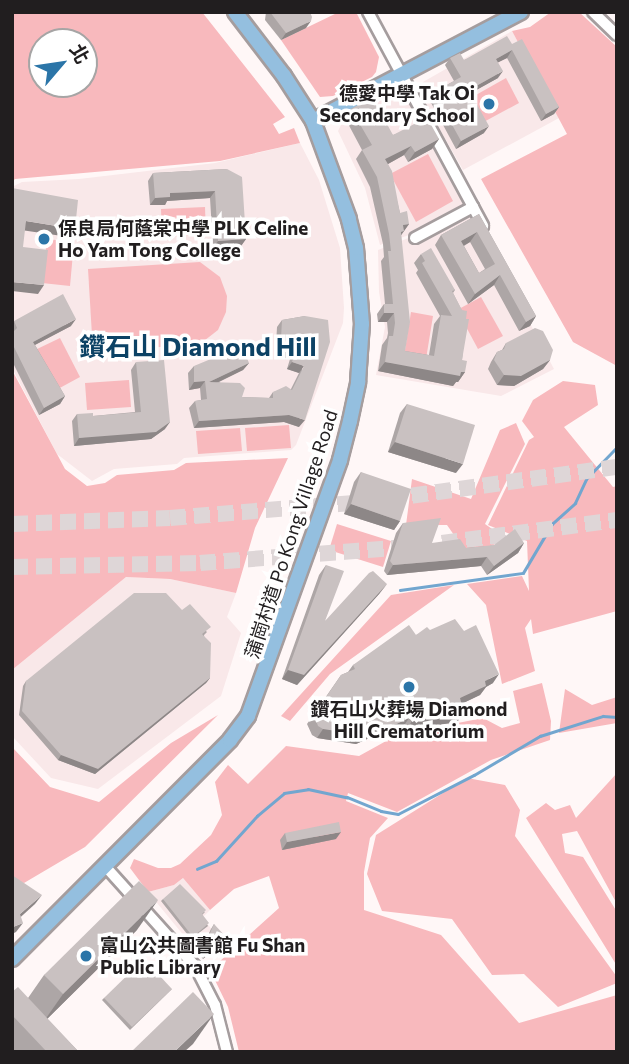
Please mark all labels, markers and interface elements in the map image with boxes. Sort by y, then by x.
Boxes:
north arrow [28,28,98,98]
text: 北 [65,40,95,67]
place label: 德愛中學 Tak Oi Secondary School [320,82,475,126]
marker: 德愛中學 Tak Oi Secondary School [481,96,497,112]
place label: 保良局何蔭棠中學 PLK Celine Ho Yam Tong College [58,217,308,261]
marker: 保良局何蔭棠中學 PLK Celine Ho Yam Tong College [36,231,52,247]
district label: 鑽石山 Diamond Hill [79,330,317,362]
street label: 蒲崗村道 Po Kong Village Road [240,407,342,661]
marker: 鑽石山火葬場 Diamond Hill Crematorium [401,679,417,695]
place label: 鑽石山火葬場 Diamond Hill Crematorium [311,698,507,742]
place label: 富山公共圖書館 Fu Shan Public Library [100,934,305,978]
marker: 富山公共圖書館 Fu Shan Public Library [78,948,94,964]

